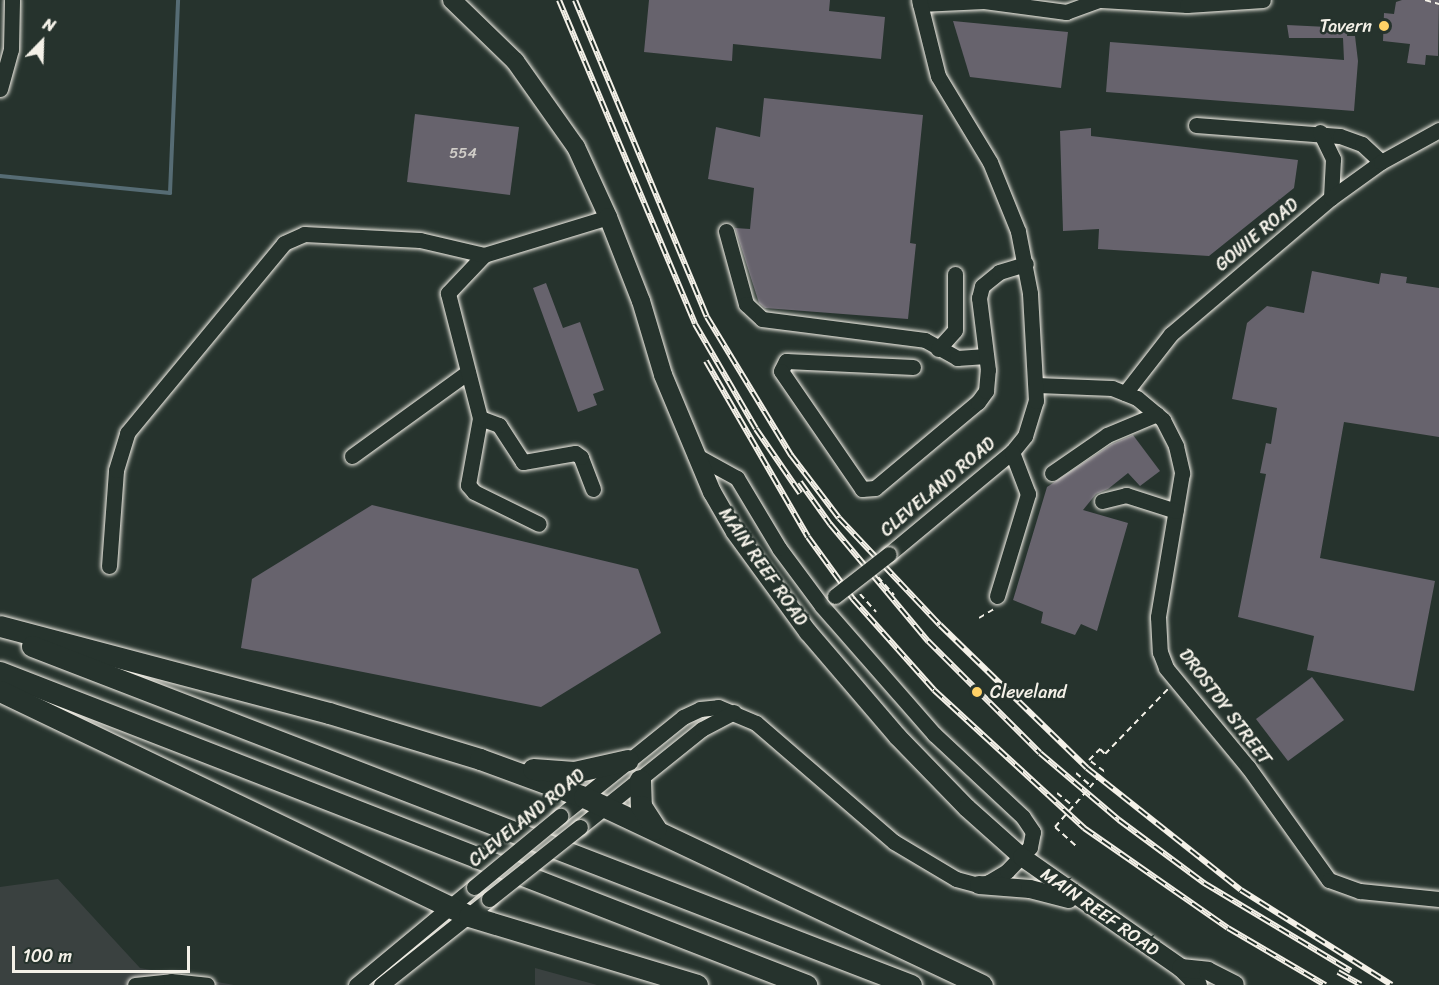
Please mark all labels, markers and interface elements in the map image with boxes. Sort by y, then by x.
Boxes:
text: N [38,9,60,40]
north arrow [12,12,72,72]
place label: Tavern [1320,15,1372,37]
marker: Tavern [1377,19,1391,33]
house number: 554 [449,145,477,163]
street label: GOWIE ROAD [1211,194,1303,276]
street label: CLEVELAND ROAD [876,433,1000,541]
street label: MAIN REEF ROAD [714,504,812,630]
street label: DROSTDY STREET [1174,645,1276,769]
place label: Cleveland [990,681,1067,703]
marker: Cleveland [968,683,986,701]
street label: CLEVELAND ROAD [464,764,590,872]
street label: MAIN REEF ROAD [1037,863,1163,961]
scale bar [15,934,194,972]
text: 100 m [23,940,72,972]

